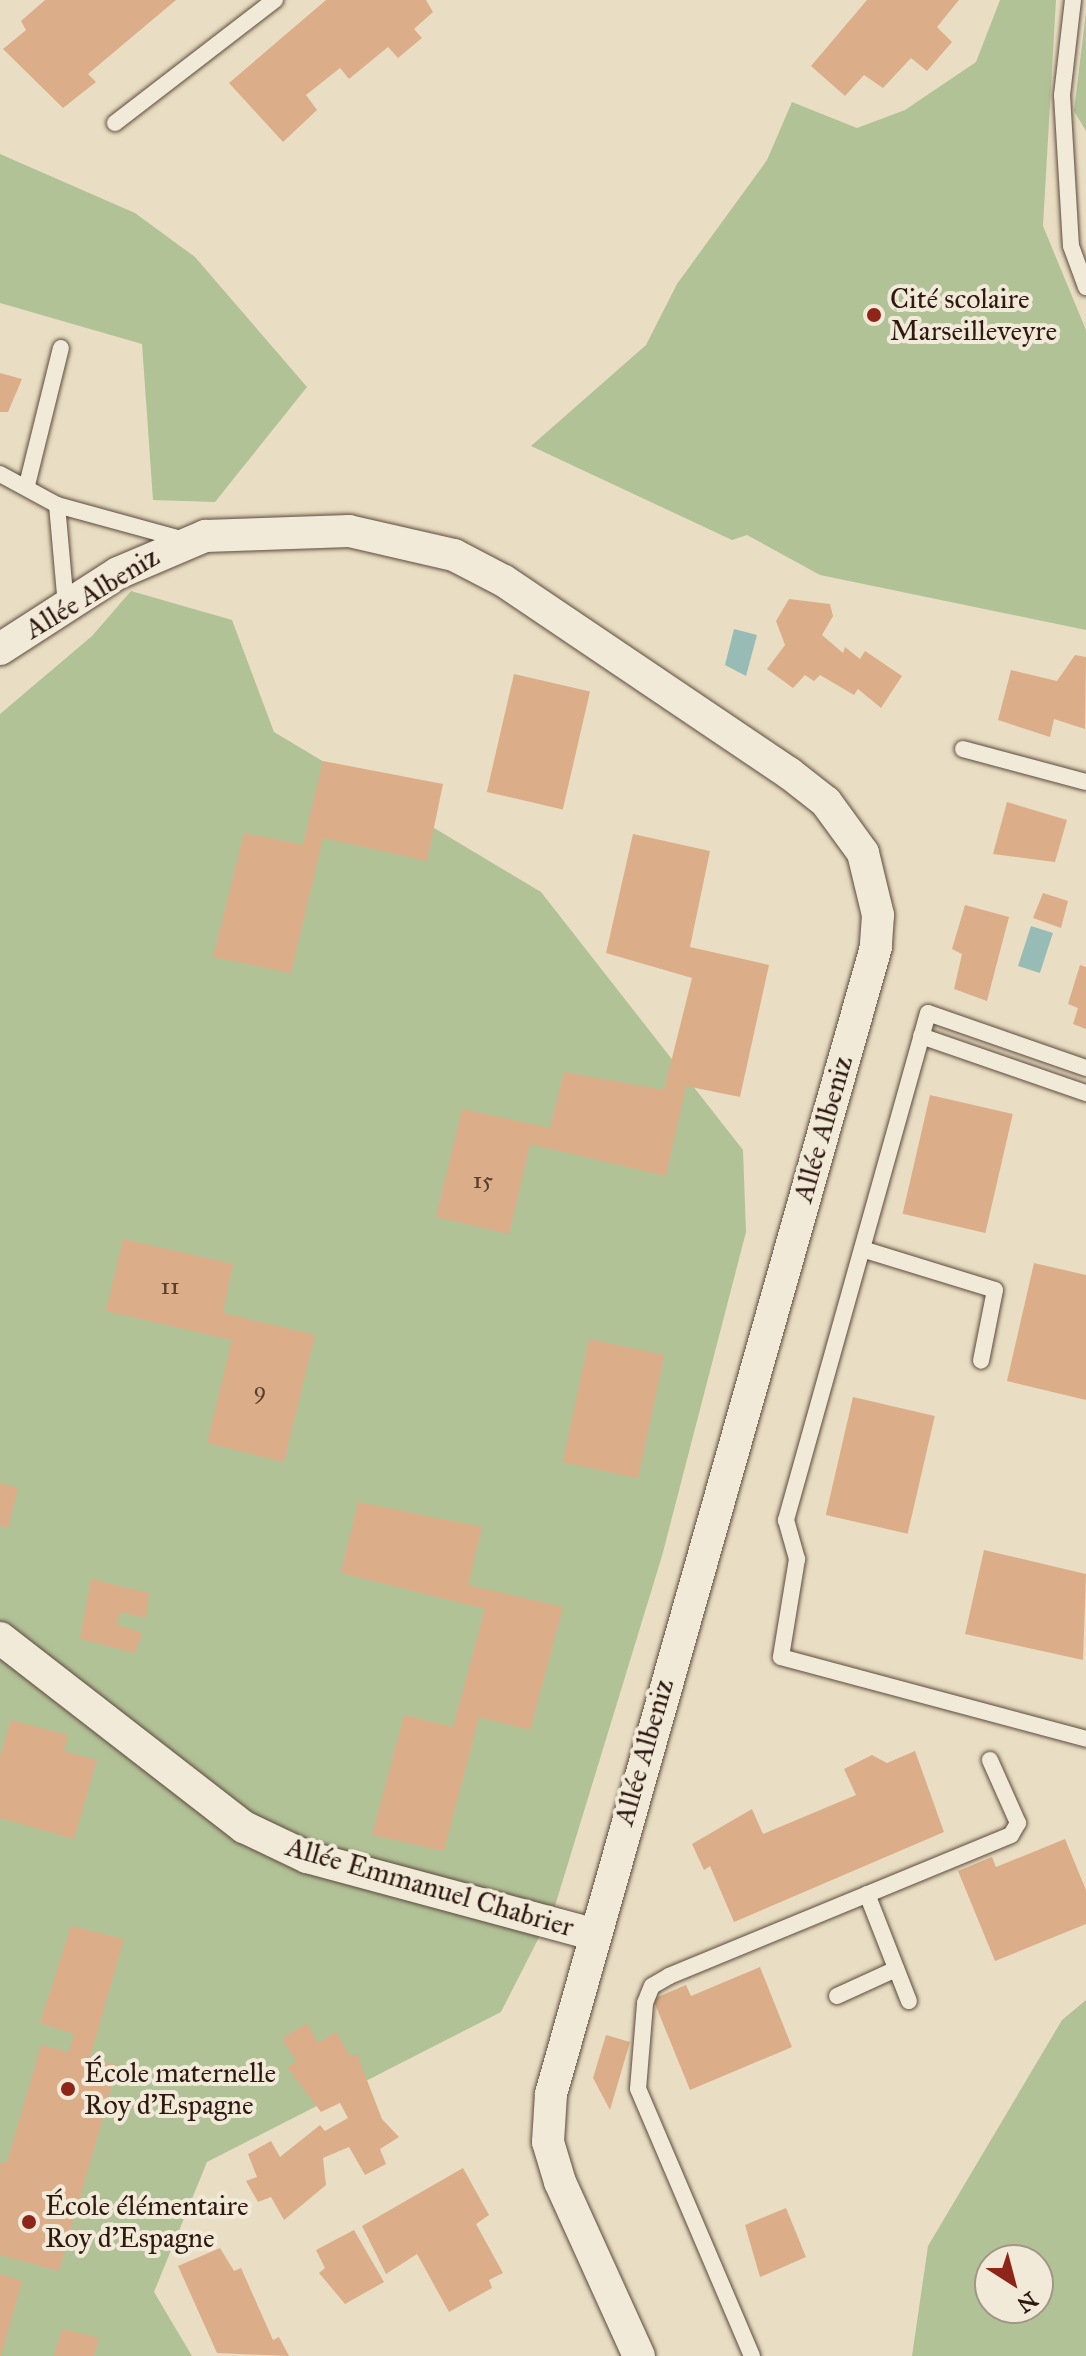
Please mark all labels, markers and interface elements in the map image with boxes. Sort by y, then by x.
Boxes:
place label: Cité scolaire Marseilleveyre [890,282,1057,348]
marker: Cité scolaire Marseilleveyre [865,306,883,324]
street label: Allée Albeniz [19,540,165,646]
street label: Allée Albeniz [786,1052,860,1206]
house number: 15 [473,1167,493,1195]
house number: 11 [161,1273,179,1301]
house number: 9 [254,1377,266,1405]
street label: Allée Albeniz [607,1675,681,1829]
street label: Allée Emmanuel Chabrier [282,1830,578,1944]
place label: École maternelle Roy d'Espagne [84,2056,276,2122]
marker: École maternelle Roy d'Espagne [59,2080,77,2098]
place label: École élémentaire Roy d'Espagne [45,2189,249,2255]
marker: École élémentaire Roy d'Espagne [20,2213,38,2231]
north arrow [974,2244,1054,2324]
text: N [1012,2286,1043,2319]

